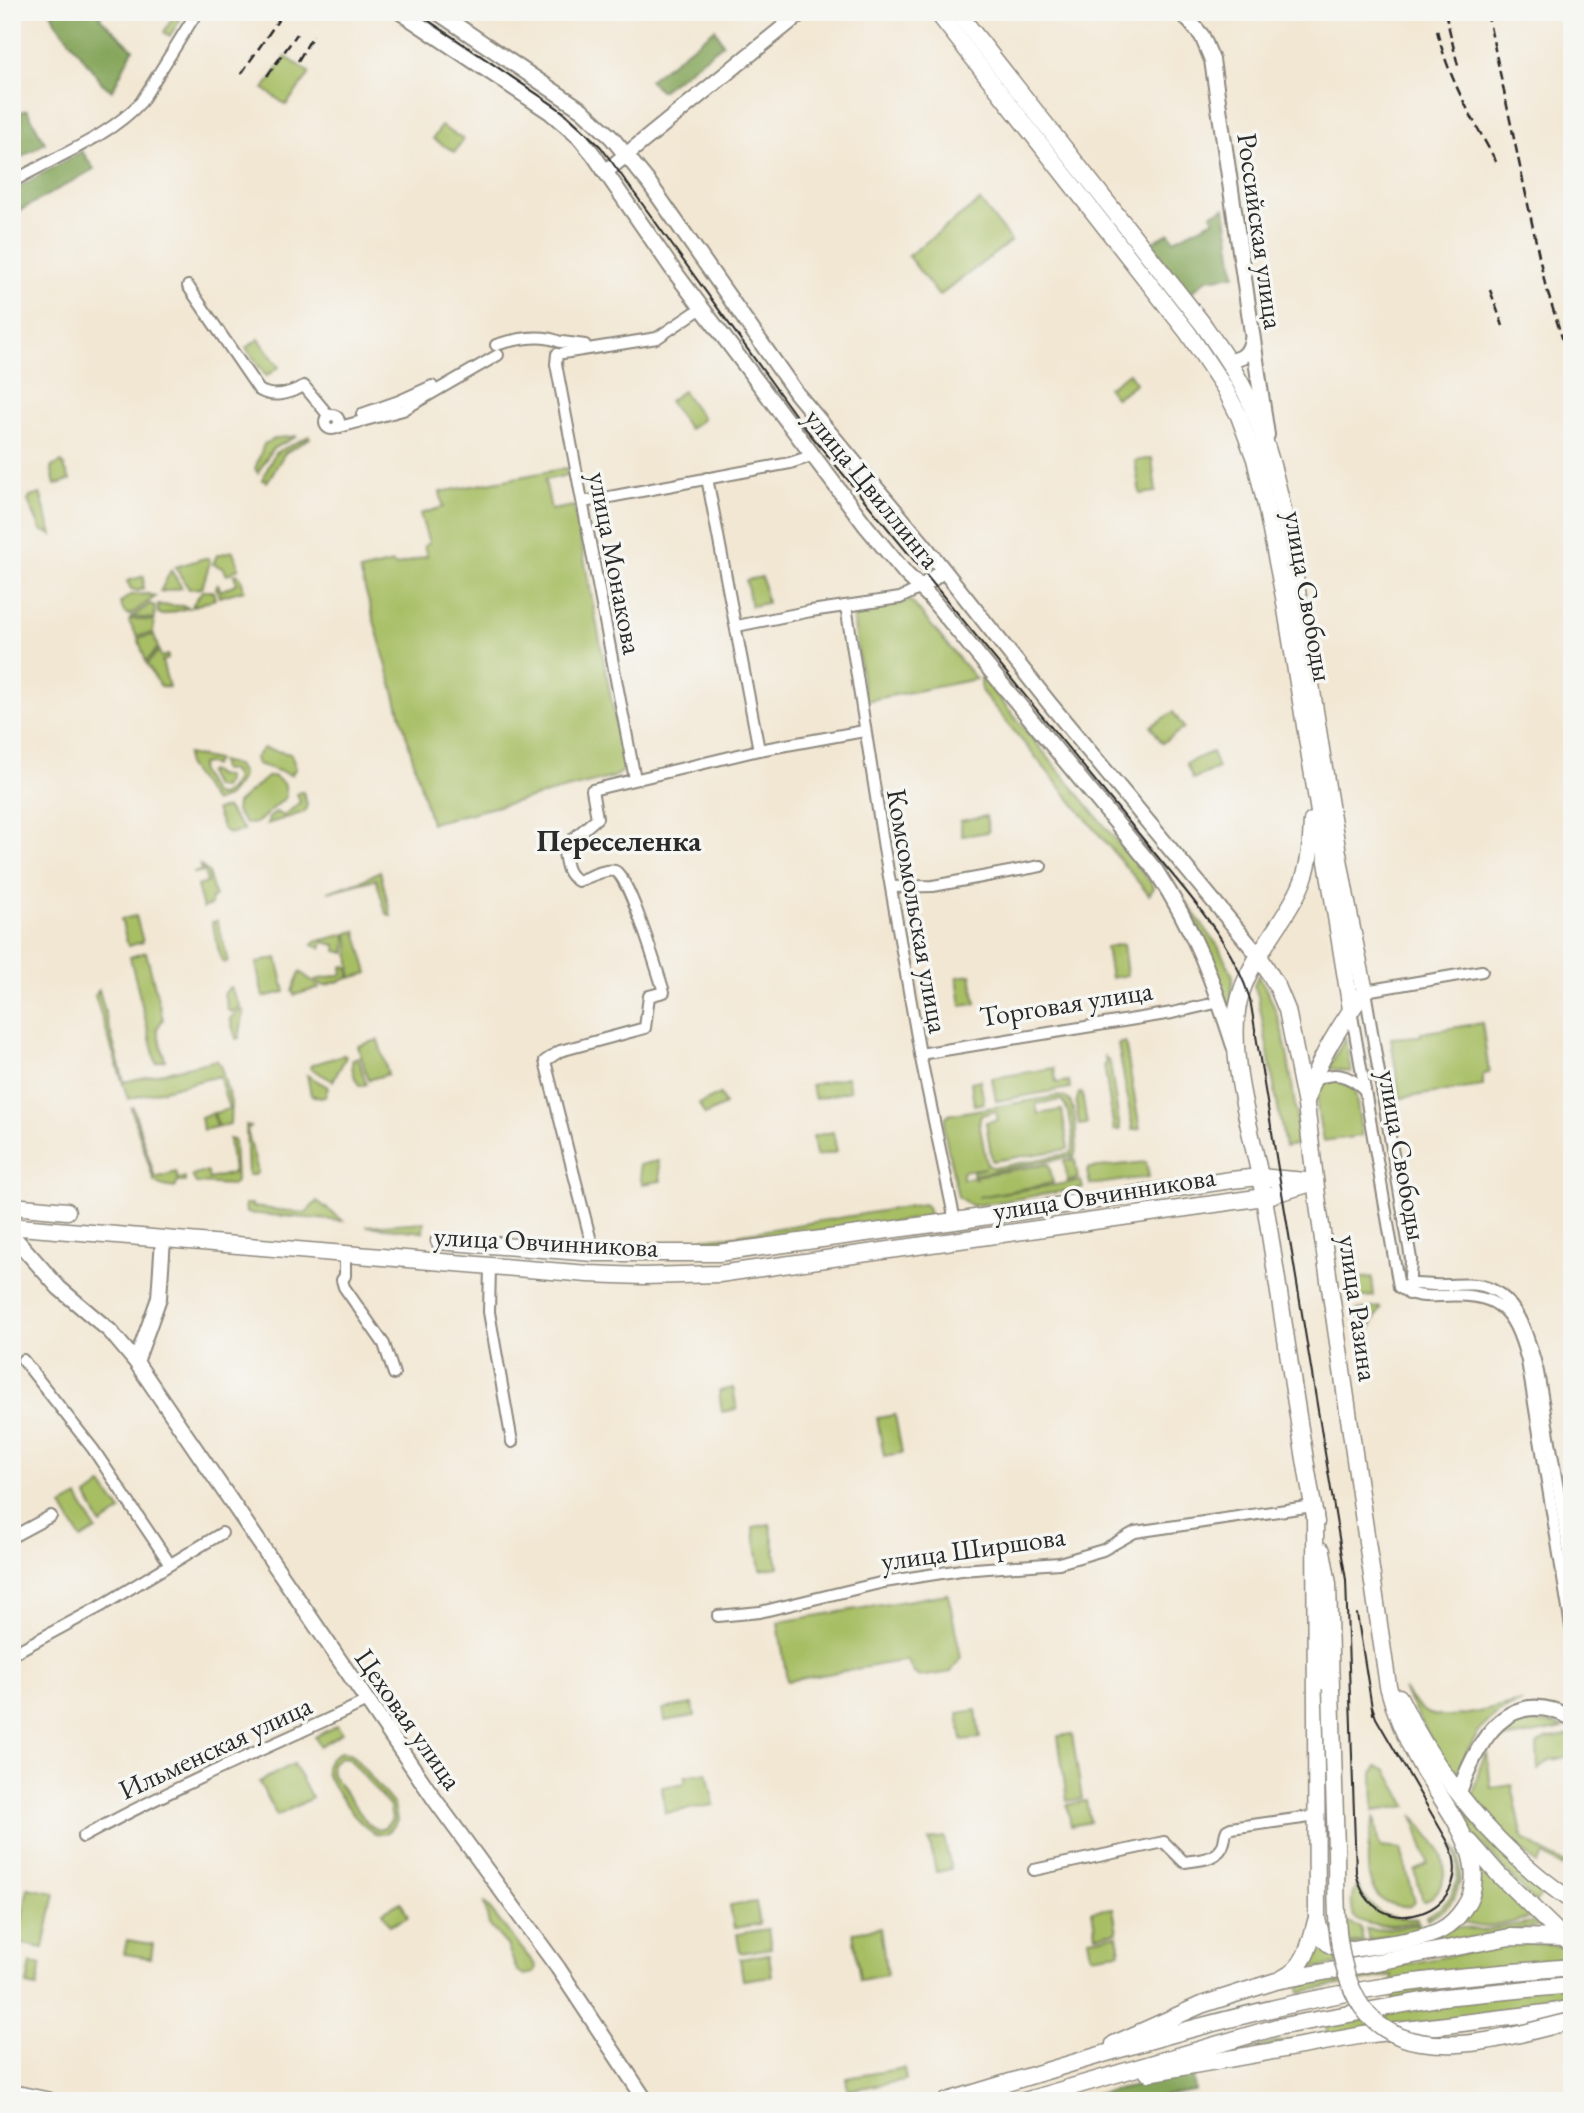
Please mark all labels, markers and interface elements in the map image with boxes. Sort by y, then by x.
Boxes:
street label: Российская улица [1229,131,1293,332]
street label: улица Цвиллинга [797,400,949,576]
street label: улица Монакова [581,469,651,658]
street label: улица Свободы [1276,508,1342,684]
street label: Комсомольская улица [879,786,957,1037]
district label: Переселенка [537,821,702,860]
street label: Торговая улица [977,971,1156,1034]
street label: улица Свободы [1370,1067,1436,1243]
street label: улица Овчинникова [990,1157,1219,1228]
street label: улица Овчинникова [433,1217,660,1265]
street label: улица Разина [1331,1233,1387,1384]
street label: улица Ширшова [879,1517,1068,1579]
street label: Цеховая улица [347,1642,471,1797]
street label: Ильменская улица [113,1686,318,1807]

